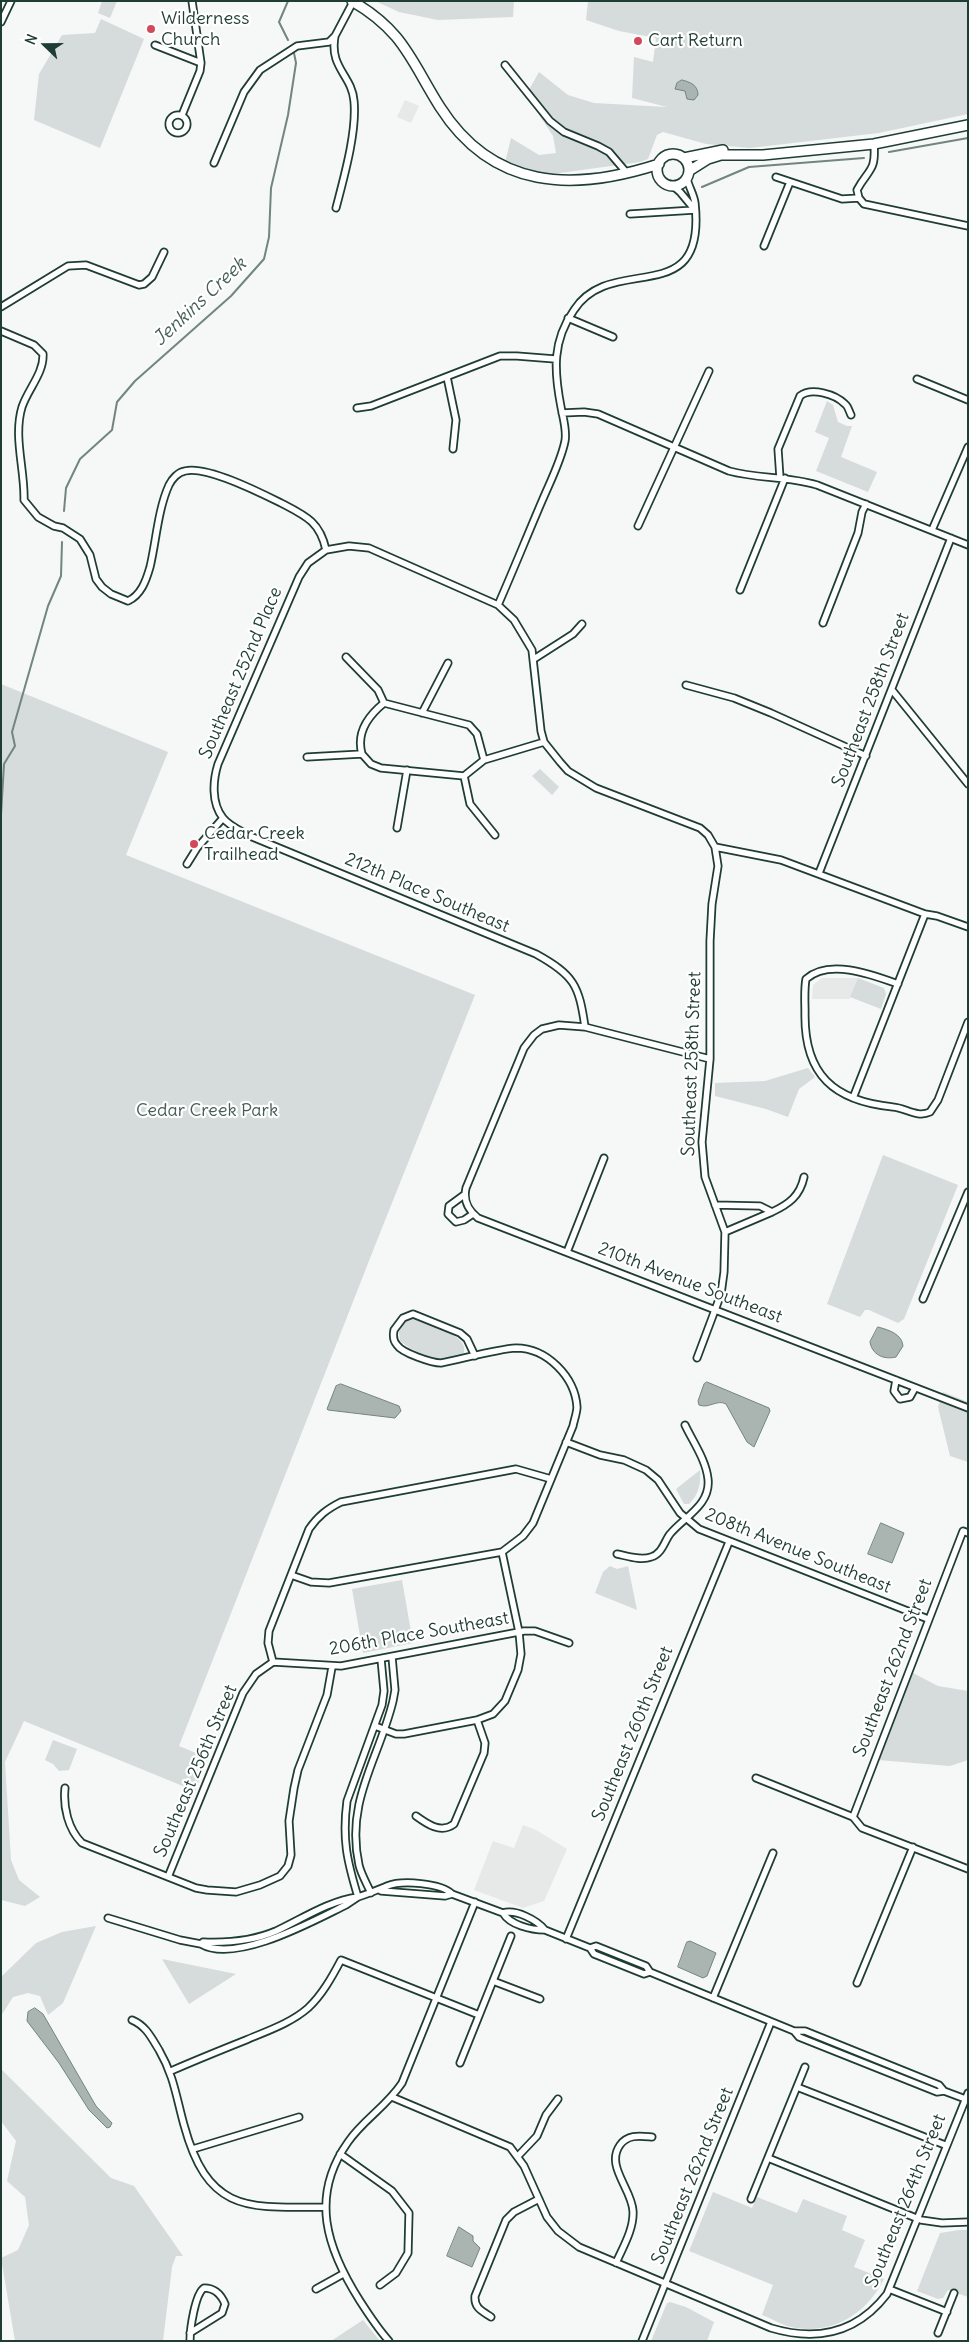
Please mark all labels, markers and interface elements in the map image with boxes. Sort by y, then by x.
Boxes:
place label: Wilderness Church [161,8,249,50]
north arrow [20,20,70,70]
marker: Wilderness Church [145,23,157,35]
place label: Cart Return [648,30,743,52]
text: N [21,32,41,47]
marker: Cart Return [632,35,644,47]
water label: Jenkins Creek [149,253,251,351]
street label: Southeast 252nd Place [195,584,287,762]
street label: Southeast 258th Street [828,610,914,790]
place label: Cedar Creek Trailhead [204,823,305,866]
marker: Cedar Creek Trailhead [188,838,200,850]
street label: 212th Place Southeast [341,849,513,937]
street label: Southeast 258th Street [678,971,706,1157]
park label: Cedar Creek Park [136,1100,278,1122]
street label: 210th Avenue Southeast [595,1238,785,1328]
street label: 208th Avenue Southeast [702,1504,894,1598]
street label: Southeast 262nd Street [849,1576,937,1760]
street label: 206th Place Southeast [327,1608,511,1660]
street label: Southeast 260th Street [588,1644,678,1824]
street label: Southeast 256th Street [150,1682,242,1860]
street label: Southeast 262nd Street [648,2084,738,2268]
street label: Southeast 264th Street [861,2111,951,2291]

